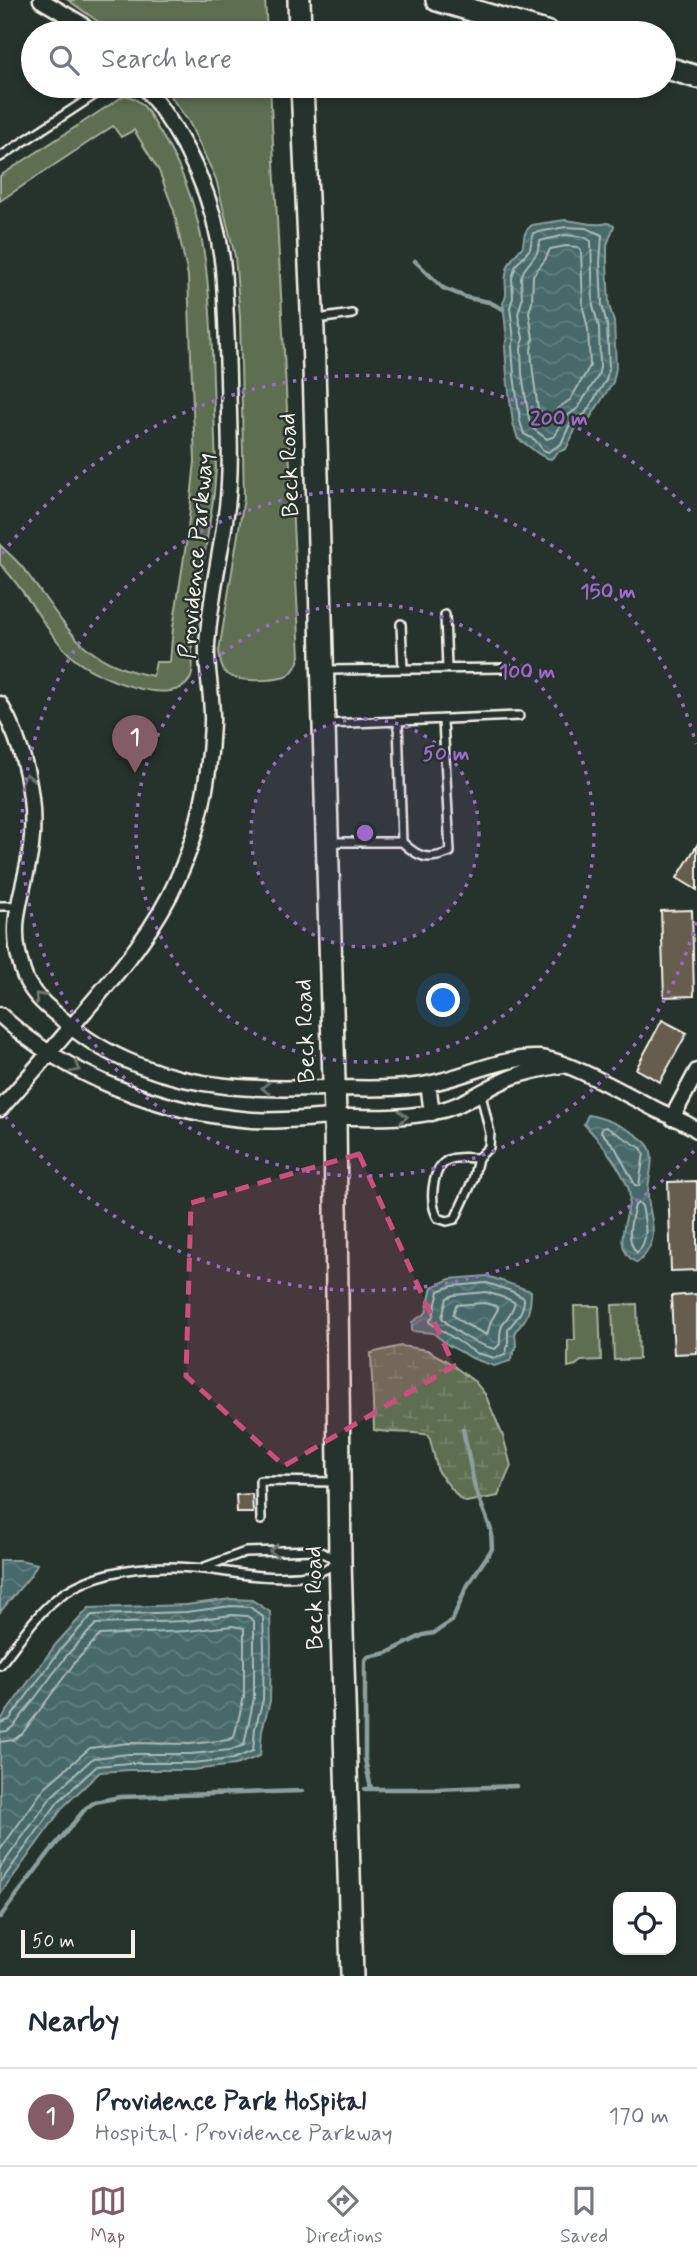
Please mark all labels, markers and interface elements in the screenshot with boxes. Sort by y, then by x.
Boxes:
search box [21,21,676,98]
icon: search [45,41,83,79]
text: Search here [101,43,232,77]
text: 200 m [530,405,588,433]
street label: Beck Road [273,412,307,518]
street label: Providence Parkway [173,452,221,660]
text: 150 m [580,578,636,606]
text: 100 m [499,658,555,686]
pin: 1 [112,715,158,773]
text: 50 m [423,740,470,768]
one-way arrow [21,772,36,784]
centre of rings [353,821,377,845]
street label: Beck Road [289,978,323,1084]
your location [426,983,460,1017]
one-way arrow [35,992,47,1005]
one-way arrow [69,1059,81,1073]
one-way arrow [260,1081,271,1096]
one-way arrow [398,1109,409,1124]
one-way arrow [268,1543,279,1558]
street label: Beck Road [299,1545,331,1651]
map controls [613,1892,676,1955]
button: locate [613,1892,676,1955]
scale bar [21,1927,135,1959]
text: 50 m [32,1929,75,1954]
text: Nearby [28,2002,119,2041]
text: Providence Park Hospital [95,2085,366,2119]
text: 1 [46,2102,56,2132]
text: 170 m [609,2102,669,2132]
text: Hospital · Providence Parkway [95,2119,393,2149]
tab: Map [89,2182,127,2249]
tab: Directions [304,2182,383,2249]
tab: Saved [560,2182,608,2249]

